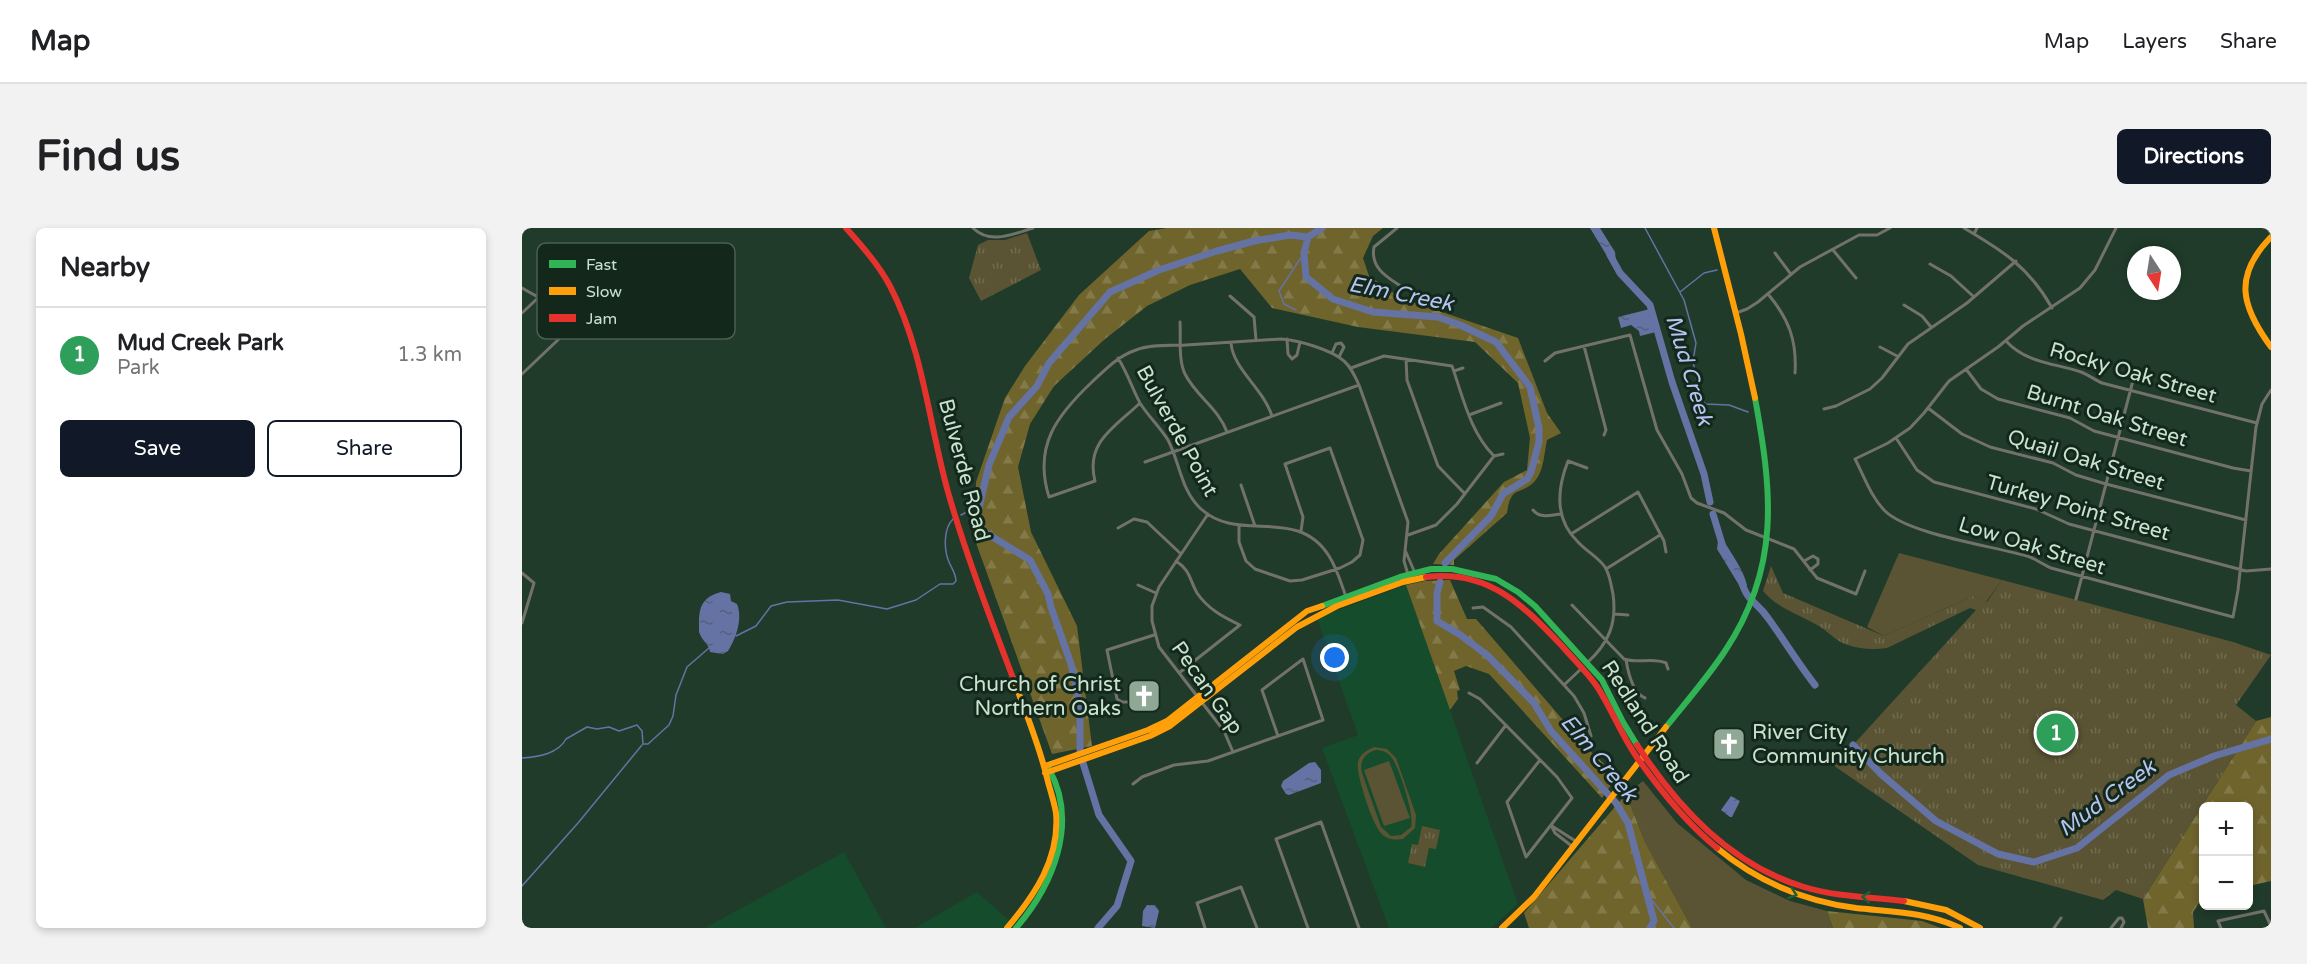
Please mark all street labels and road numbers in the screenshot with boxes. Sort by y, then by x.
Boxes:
street label: Rocky Oak Street [2047,337,2219,409]
street label: Bulverde Point [1131,361,1223,501]
street label: Burnt Oak Street [2024,380,2190,452]
street label: Bulverde Road [933,396,995,544]
street label: Quail Oak Street [2004,424,2168,496]
street label: Turkey Point Street [1983,470,2173,546]
street label: Low Oak Street [1955,512,2109,580]
street label: Pecan Gap [1166,637,1248,739]
street label: Redland Road [1596,656,1694,788]

